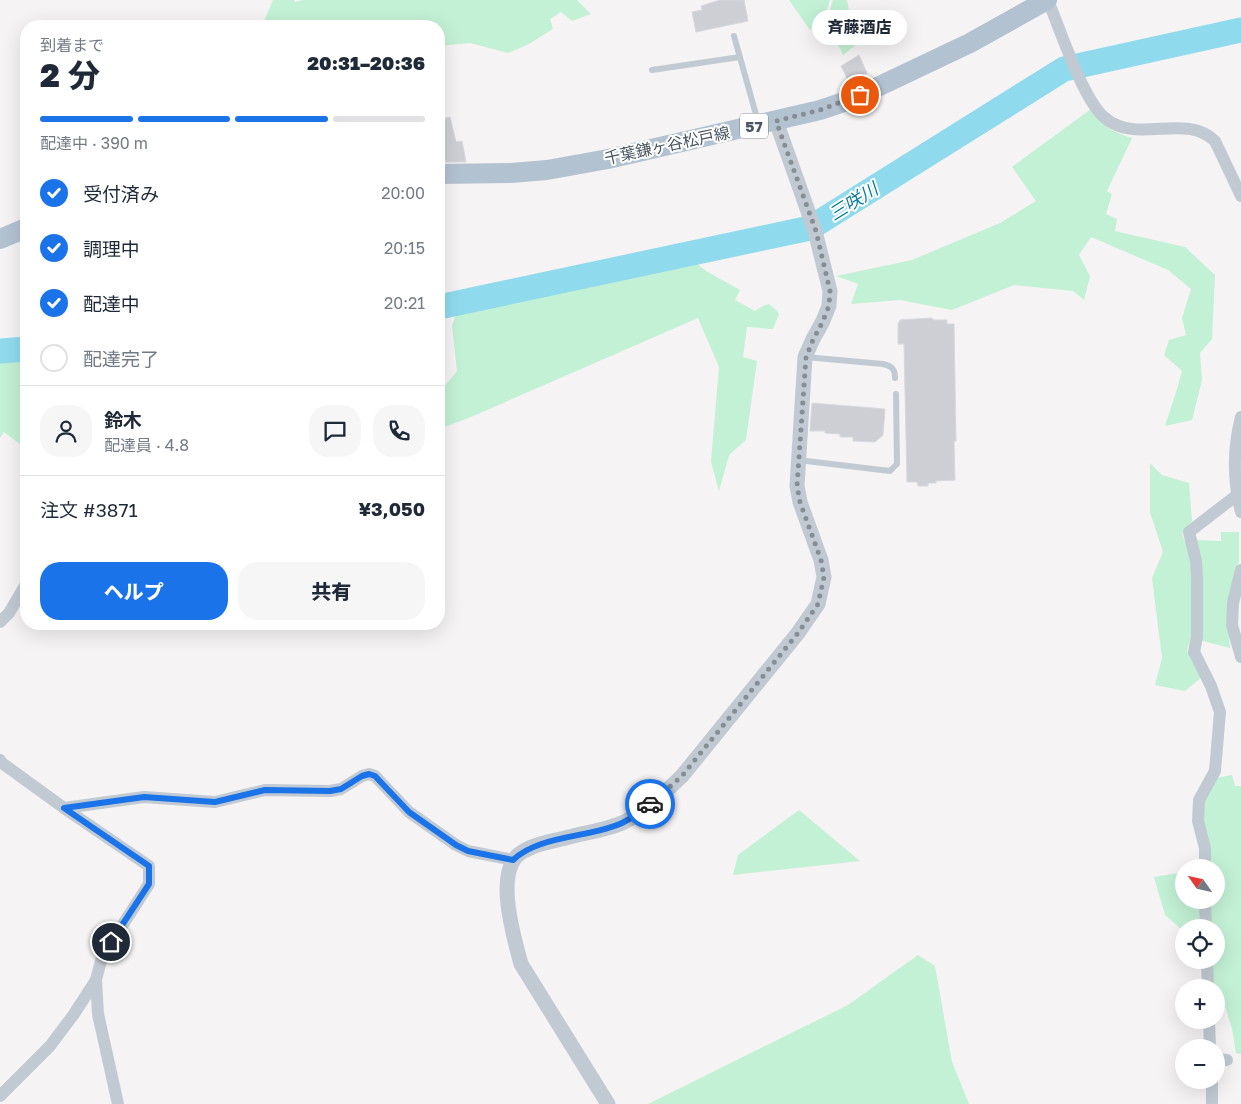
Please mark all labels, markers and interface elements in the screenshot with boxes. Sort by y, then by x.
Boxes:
callout: 斉藤酒店 [812,10,908,45]
text: 斉藤酒店 [827,17,892,37]
text: 到着まで [40,35,104,55]
text: 20:31–20:36 [307,51,425,74]
text: 2 分 [40,56,100,94]
pin [839,74,881,116]
icon: bag [846,81,874,109]
road number: 57 [740,114,768,138]
street label: 千葉鎌ヶ谷松戸線 [602,122,732,168]
text: 配達中 · 390 m [40,133,148,153]
water label: 三咲川 [824,176,883,225]
icon: check [40,179,68,207]
text: 受付済み [83,182,159,205]
text: 20:00 [381,183,425,203]
icon: check [40,234,68,262]
text: 調理中 [83,237,140,260]
text: 20:15 [384,238,425,258]
icon: check [40,289,68,317]
text: 配達中 [83,292,140,315]
text: 20:21 [384,293,425,313]
text: 配達完了 [83,347,159,370]
button: person [40,405,92,457]
button: chat [309,405,361,457]
button: phone [373,405,425,457]
text: 鈴木 [104,408,142,431]
text: 配達員 · 4.8 [104,435,189,455]
text: ¥3,050 [358,497,425,520]
text: 注文 #3871 [40,498,138,521]
button: ヘルプ [40,562,228,620]
button: 共有 [238,562,425,620]
courier [625,779,675,829]
icon: car [636,790,664,818]
north arrow [1175,859,1225,909]
map controls [1175,859,1225,1089]
button: locate [1175,919,1225,969]
pin [90,921,132,963]
icon: home [97,928,125,956]
button: + [1175,979,1225,1029]
button: − [1175,1039,1225,1089]

